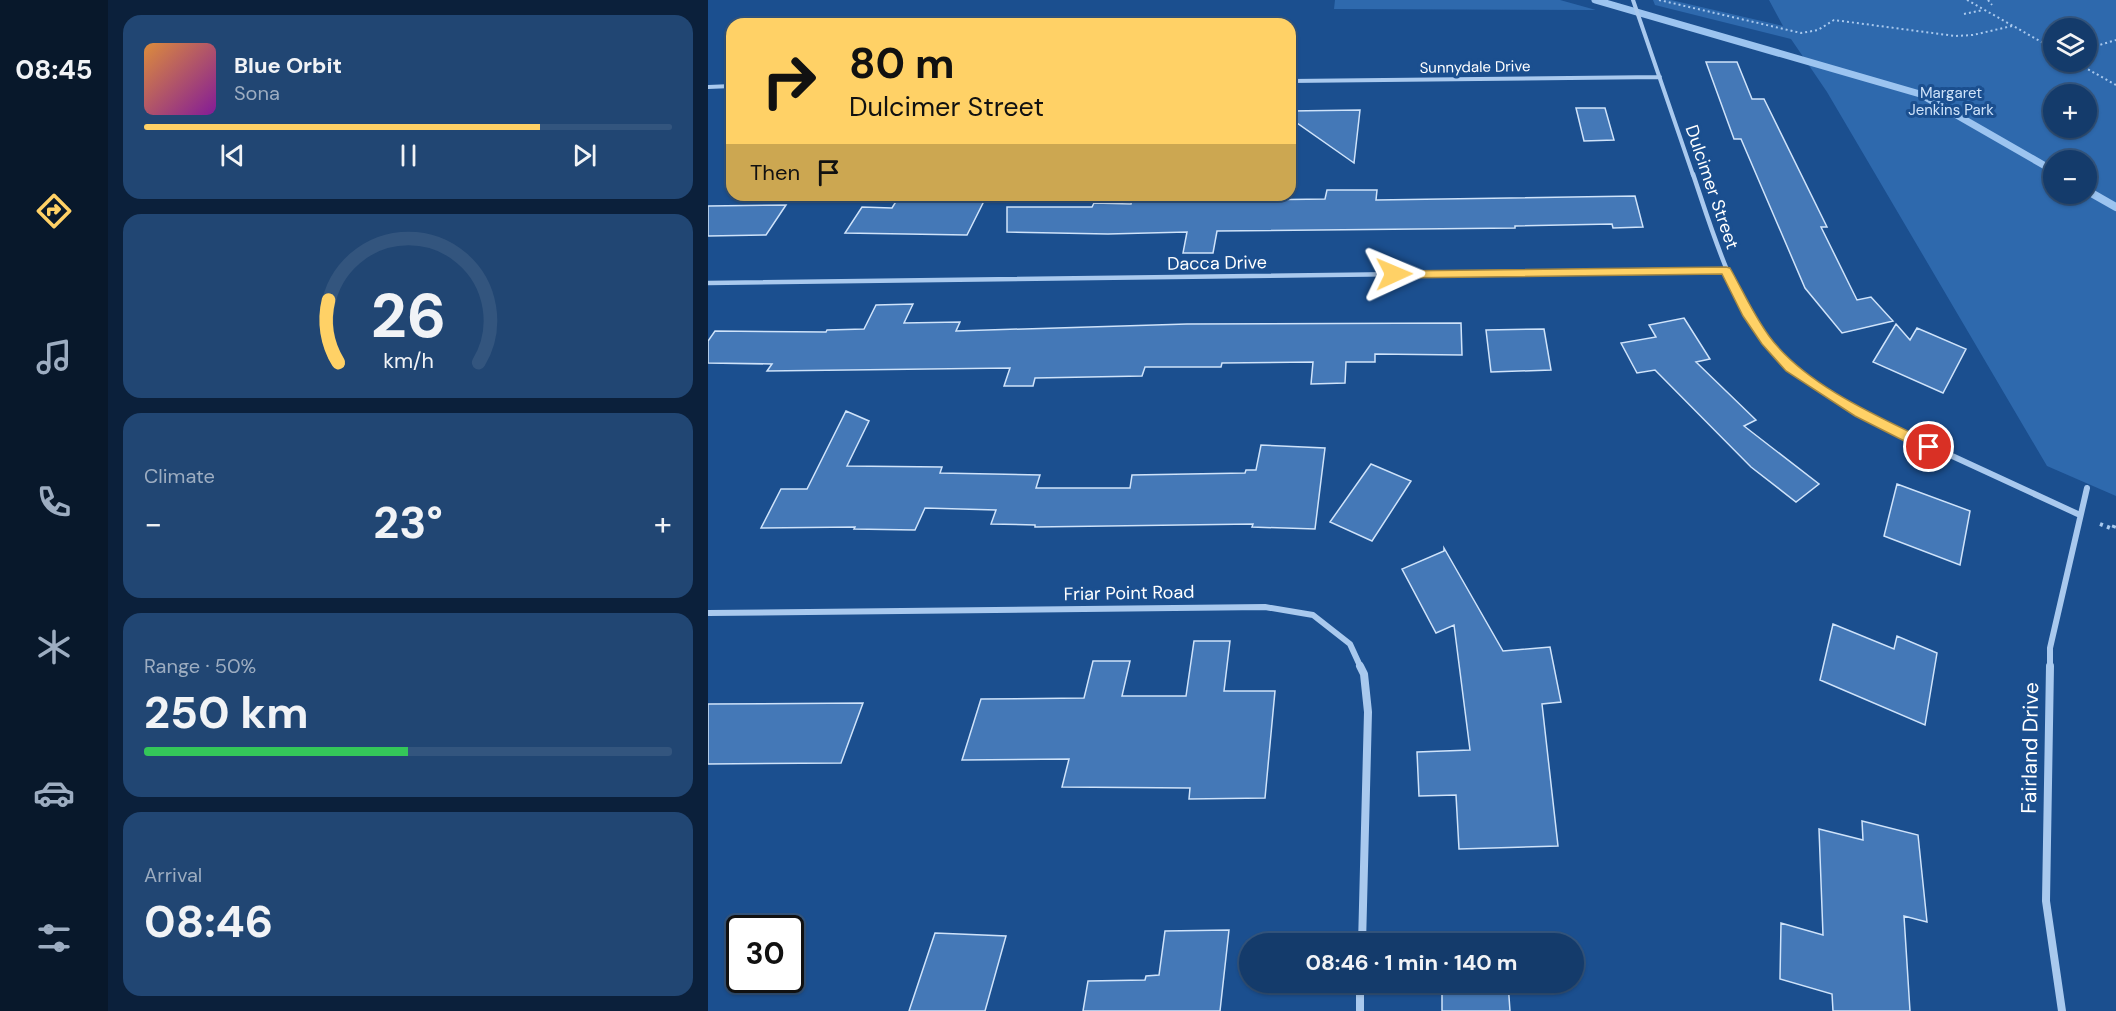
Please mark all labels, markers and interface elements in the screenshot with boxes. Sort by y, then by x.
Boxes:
map controls [2043,18,2097,204]
button: layers [2043,18,2097,72]
text: 80 m [849,36,955,91]
icon: right [750,42,828,120]
text: Blue Orbit [234,51,342,80]
text: 08:45 [15,52,93,87]
street label: Sunnydale Drive [1419,56,1531,78]
text: Sona [234,80,280,106]
park label: Margaret Jenkins Park [1908,83,1994,120]
button: + [2043,84,2097,138]
text: Dulcimer Street [849,89,1044,124]
street label: Dulcimer Street [1679,122,1745,252]
icon: previous [216,139,249,172]
icon: pause [392,139,425,172]
icon: next [568,139,601,172]
button: − [2043,150,2097,204]
icon: arrive [812,156,845,189]
text: Then [750,158,800,187]
icon: directions [33,190,75,232]
position arrow [1362,242,1426,306]
street label: Dacca Drive [1167,250,1267,276]
text: 26 [370,275,446,356]
icon: music [33,336,75,378]
text: km/h [383,348,433,376]
pin [1903,421,1954,472]
icon: arrive [1912,430,1945,463]
text: Climate [144,463,215,489]
icon: phone [33,481,75,523]
text: 23° [373,493,443,552]
text: − [144,502,162,545]
text: + [654,502,672,545]
street label: Friar Point Road [1063,580,1195,606]
icon: climate [33,626,75,668]
text: Range · 50% [144,653,256,679]
street label: Fairland Drive [2015,682,2045,814]
text: 250 km [144,683,309,742]
icon: car [33,772,75,814]
text: Arrival [144,862,202,888]
text: 08:46 [144,892,273,951]
speed limit sign: 30 [726,915,804,993]
icon: filters [33,917,75,959]
text: 08:46 · 1 min · 140 m [1305,948,1518,977]

